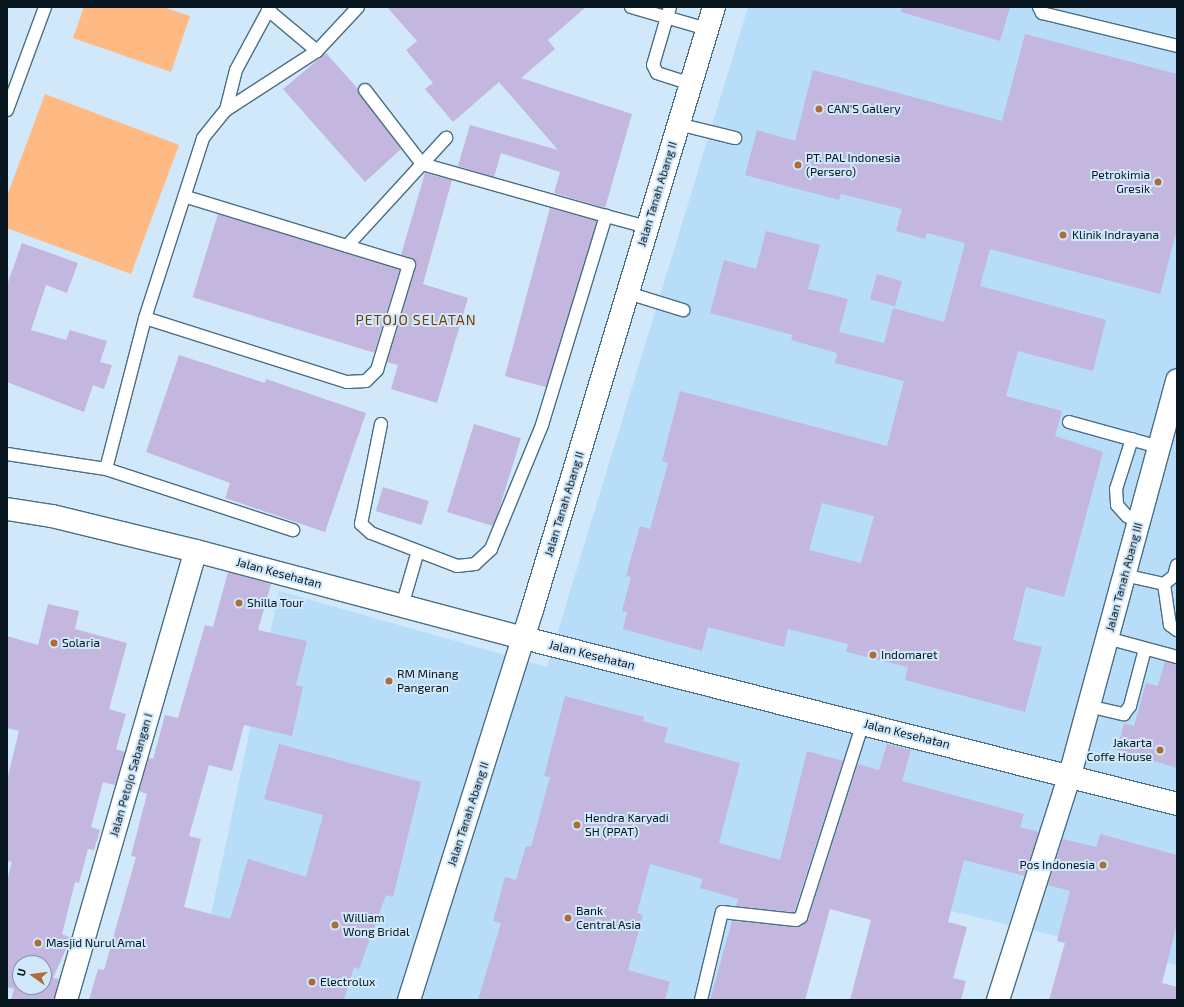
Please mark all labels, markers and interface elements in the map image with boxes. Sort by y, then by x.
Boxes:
place label: CAN'S Gallery [827,102,901,116]
marker: CAN'S Gallery [814,104,824,114]
street label: Jalan Tanah Abang II [634,139,680,249]
place label: PT. PAL Indonesia (Persero) [806,151,901,179]
marker: PT. PAL Indonesia (Persero) [793,160,803,170]
place label: Petrokimia Gresik [1091,168,1150,196]
marker: Petrokimia Gresik [1153,177,1163,187]
place label: Klinik Indrayana [1072,228,1159,242]
marker: Klinik Indrayana [1057,229,1069,241]
district label: PETOJO SELATAN [355,312,477,328]
street label: Jalan Tanah Abang II [541,449,587,559]
street label: Jalan Tanah Abang III [1102,521,1146,633]
street label: Jalan Kesehatan [235,555,323,591]
place label: Shilla Tour [247,596,304,610]
marker: Shilla Tour [234,598,244,608]
place label: Solaria [62,636,100,650]
street label: Jalan Kesehatan [548,637,636,673]
marker: Solaria [49,638,59,648]
place label: Indomaret [881,648,938,662]
marker: Indomaret [868,650,878,660]
place label: RM Minang Pangeran [397,667,458,695]
marker: RM Minang Pangeran [384,676,394,686]
street label: Jalan Petojo Sabangan I [107,712,155,838]
street label: Jalan Kesehatan [863,716,951,752]
place label: Jakarta Coffe House [1087,736,1152,764]
marker: Jakarta Coffe House [1155,745,1165,755]
street label: Jalan Tanah Abang II [444,760,492,868]
place label: Hendra Karyadi SH (PPAT) [585,811,669,839]
marker: Hendra Karyadi SH (PPAT) [572,820,582,830]
place label: Pos Indonesia [1020,858,1095,872]
marker: Pos Indonesia [1098,860,1108,870]
place label: Bank Central Asia [576,904,642,932]
place label: William Wong Bridal [343,911,410,939]
marker: Bank Central Asia [563,913,573,923]
marker: William Wong Bridal [330,920,340,930]
place label: Masjid Nurul Amal [46,936,146,950]
marker: Masjid Nurul Amal [33,938,43,948]
north arrow [12,955,52,995]
text: U [14,967,28,977]
place label: Electrolux [320,975,375,989]
marker: Electrolux [307,977,317,987]

